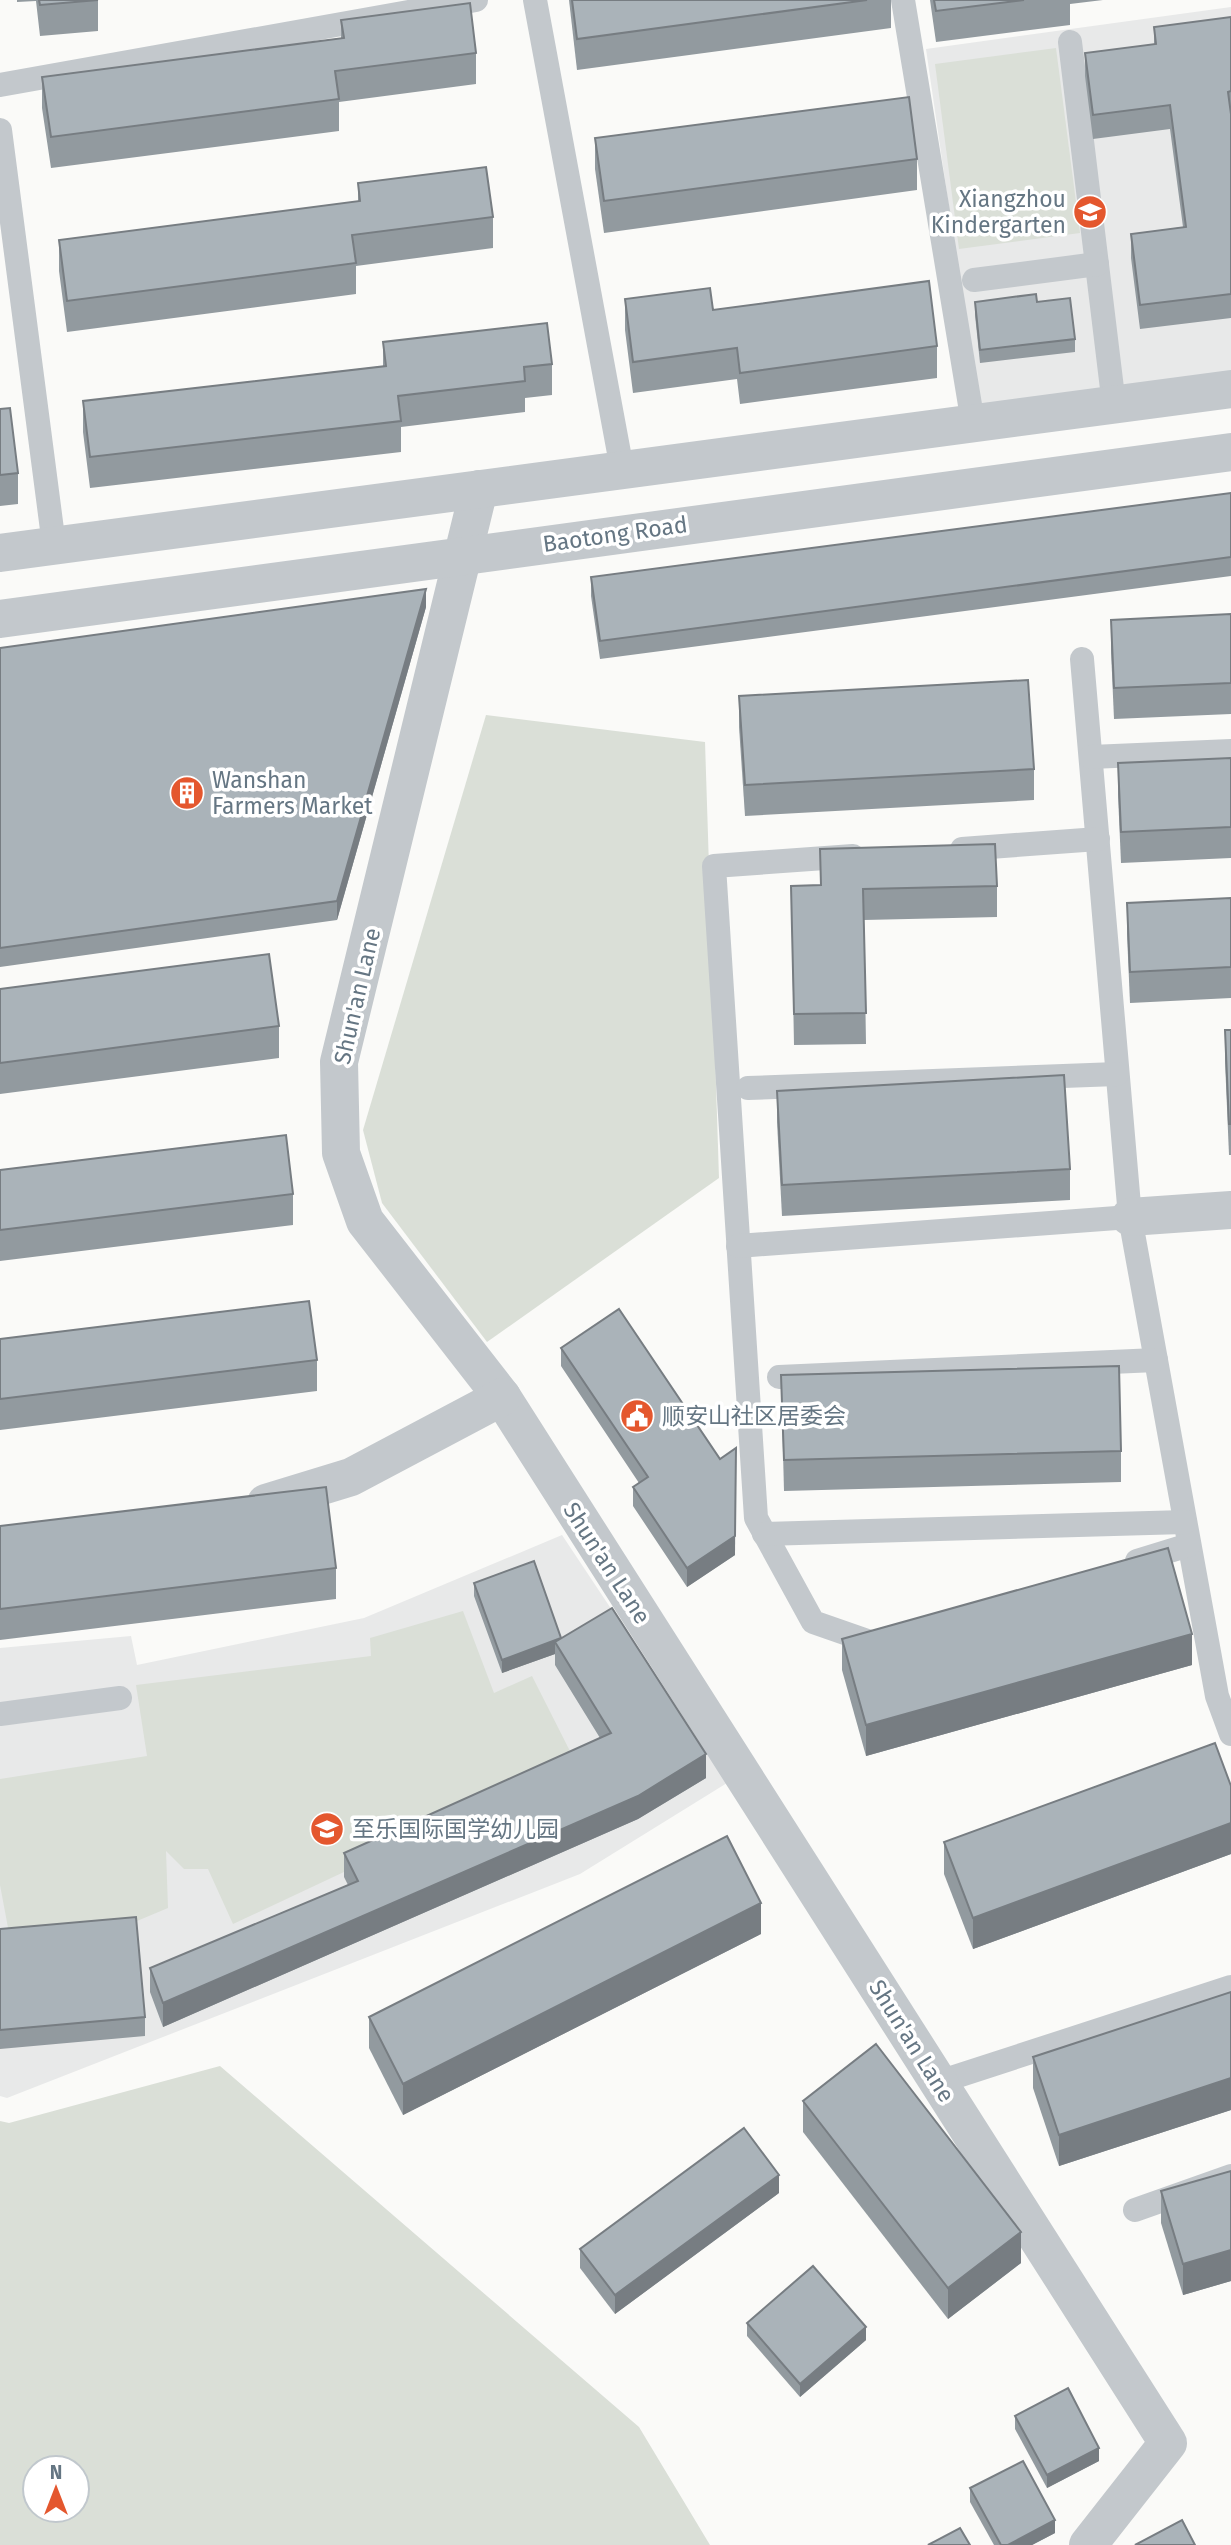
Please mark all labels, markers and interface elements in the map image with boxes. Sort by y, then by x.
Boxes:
place label: Xiangzhou Kindergarten [931,185,1066,239]
school or university icon: Xiangzhou Kindergarten [1071,193,1109,231]
street label: Baotong Road [541,510,689,558]
place label: Wanshan Farmers Market [212,766,373,820]
building icon: Wanshan Farmers Market [168,774,206,812]
street label: Shun'an Lane [328,925,386,1067]
public building icon: 顺安山社区居委会 [618,1397,656,1435]
place label: 顺安山社区居委会 [662,1402,846,1430]
street label: Shun'an Lane [557,1497,657,1629]
school or university icon: 至乐国际国学幼儿园 [308,1810,346,1848]
place label: 至乐国际国学幼儿园 [352,1815,559,1843]
street label: Shun'an Lane [863,1975,961,2107]
north arrow [21,2454,91,2524]
text: N [50,2461,62,2484]

